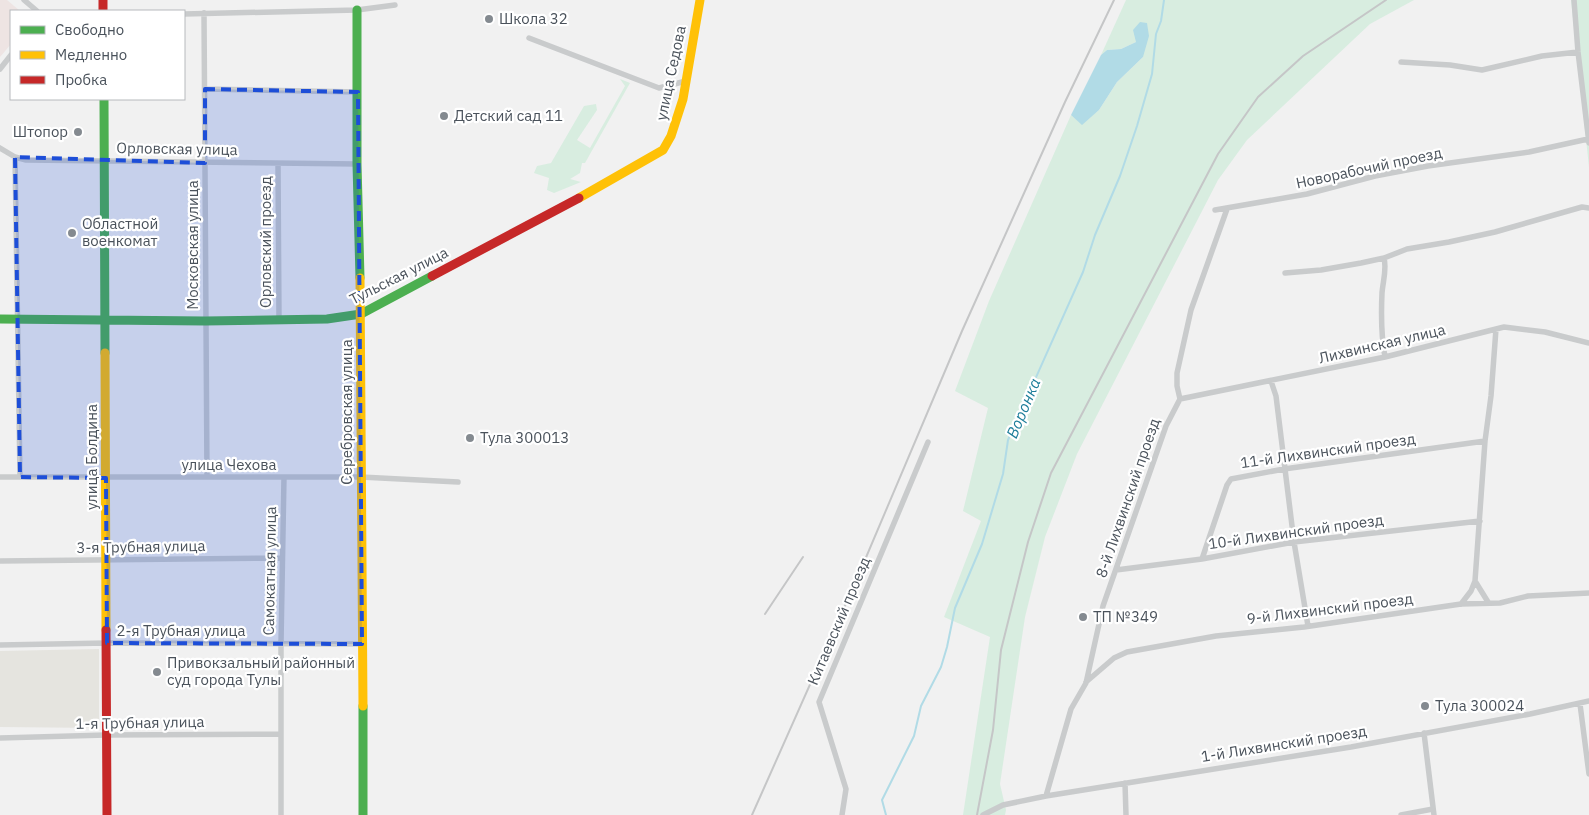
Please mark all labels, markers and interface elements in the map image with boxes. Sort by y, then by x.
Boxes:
place label: Школа 32 [499,9,568,28]
legend [10,10,185,100]
marker: Школа 32 [483,13,495,25]
text: Свободно [55,20,124,39]
street label: улица Седова [651,24,690,122]
text: Медленно [55,45,127,64]
text: Пробка [55,70,107,89]
place label: Детский сад 11 [454,106,563,125]
marker: Детский сад 11 [438,110,450,122]
place label: Штопор [13,122,68,141]
marker: Штопор [72,126,84,138]
street label: Орловская улица [116,138,238,159]
street label: Новорабочий проезд [1294,143,1444,192]
street label: Орловский проезд [256,176,275,308]
street label: Московская улица [183,180,202,310]
place label: Областной военкомат [82,214,158,250]
marker: Областной военкомат [66,227,78,239]
street label: Тульская улица [346,243,451,309]
street label: Лихвинская улица [1317,320,1447,367]
street label: Серебровская улица [337,339,356,485]
water label: Воронка [1001,375,1045,441]
street label: улица Болдина [82,404,101,510]
street label: 8-й Лихвинский проезд [1091,416,1164,580]
place label: Тула 300013 [480,428,569,447]
street label: 11-й Лихвинский проезд [1239,429,1417,472]
marker: Тула 300013 [464,432,476,444]
street label: улица Чехова [182,455,276,474]
street label: Самокатная улица [259,506,280,636]
street label: 10-й Лихвинский проезд [1207,510,1385,553]
street label: 3-я Трубная улица [76,536,206,557]
street label: Китаевский проезд [803,554,874,688]
street label: 9-й Лихвинский проезд [1246,589,1414,628]
place label: ТП №349 [1093,607,1158,626]
marker: ТП №349 [1077,611,1089,623]
street label: 2-я Трубная улица [117,621,245,640]
place label: Привокзальный районный суд города Тулы [167,653,355,689]
marker: Привокзальный районный суд города Тулы [151,666,163,678]
place label: Тула 300024 [1435,696,1524,715]
marker: Тула 300024 [1419,700,1431,712]
street label: 1-я Трубная улица [75,712,205,733]
street label: 1-й Лихвинский проезд [1200,721,1368,766]

